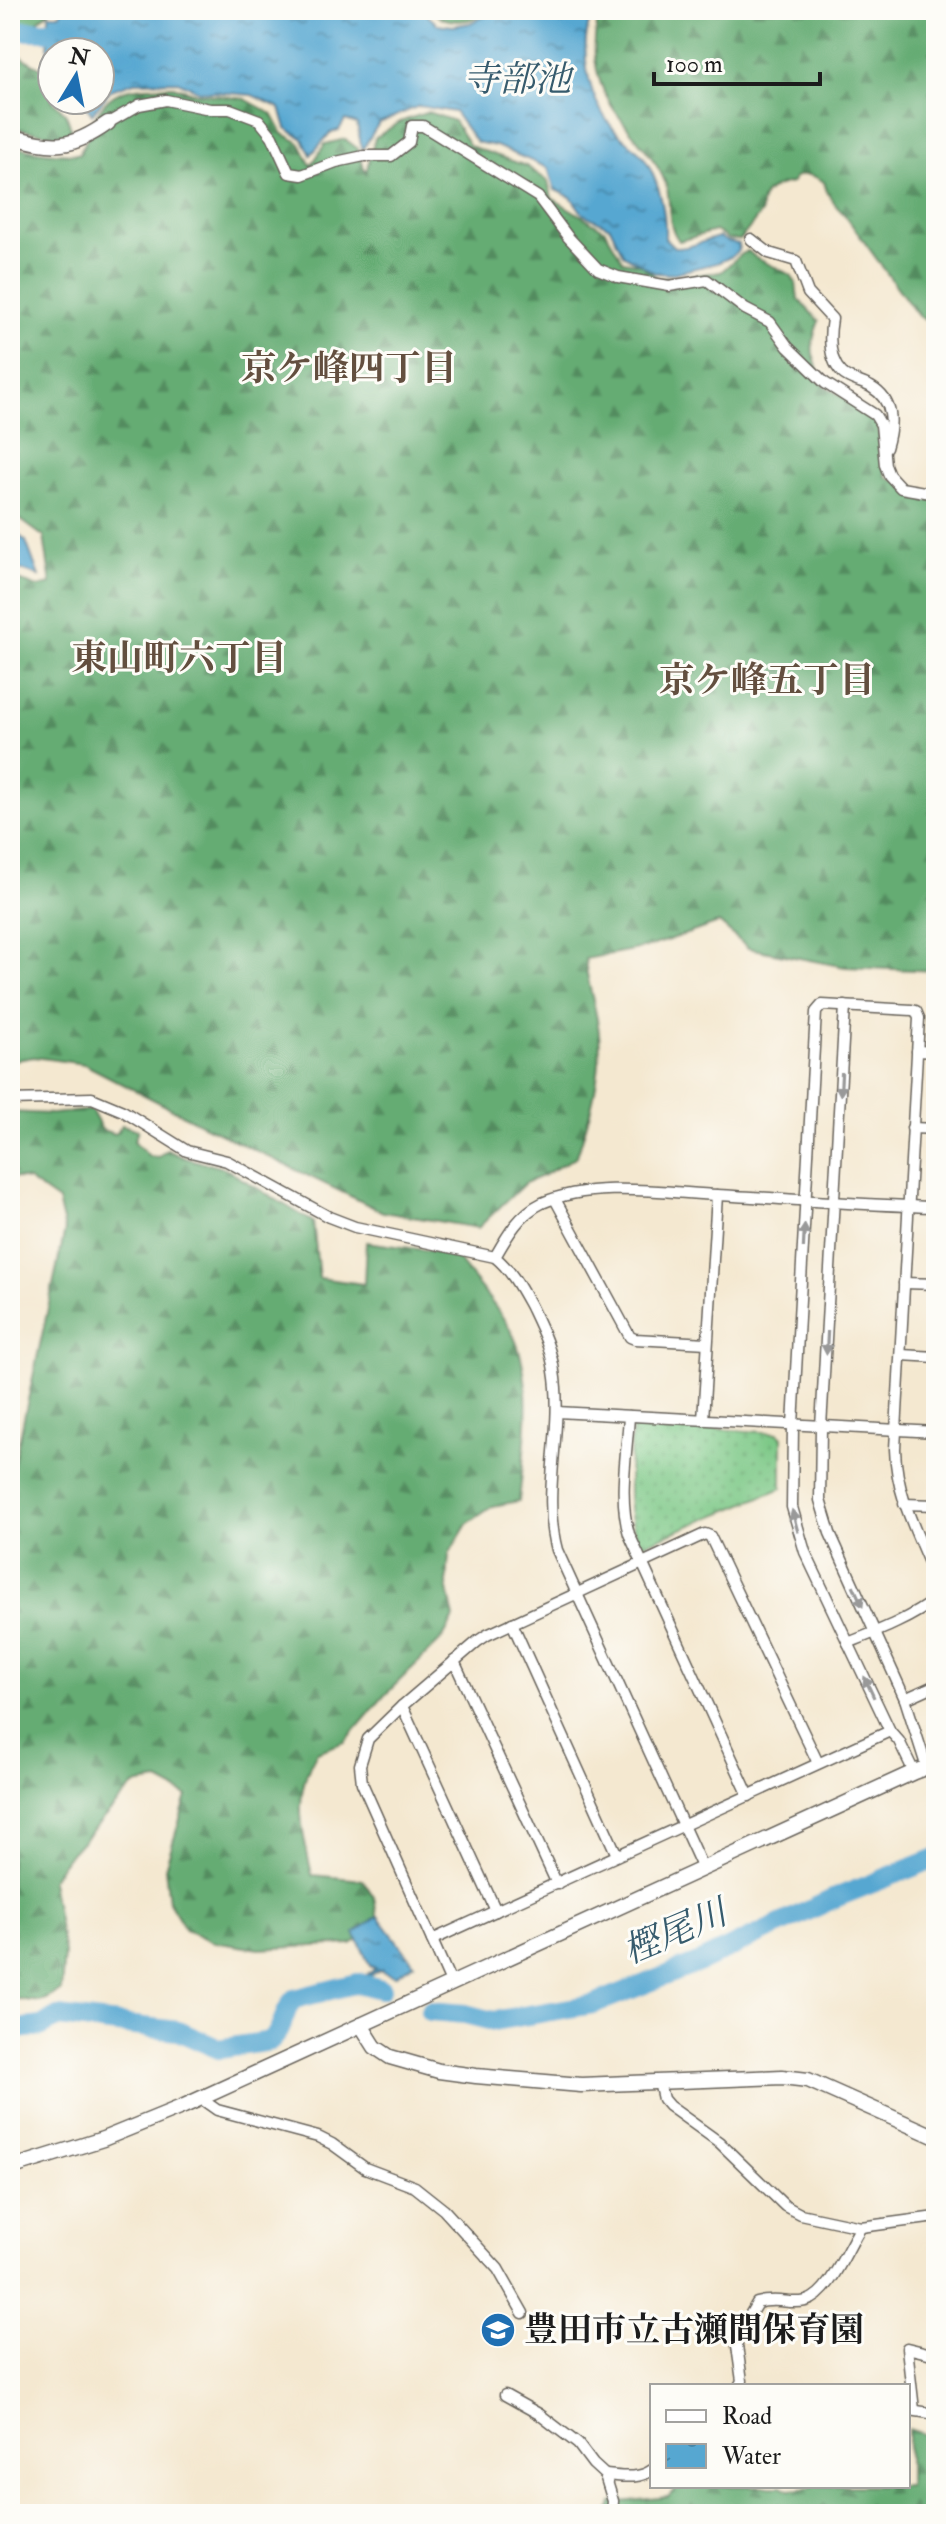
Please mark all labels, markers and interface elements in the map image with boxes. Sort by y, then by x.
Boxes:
north arrow [36,36,116,116]
scale bar [654,36,820,86]
text: N [66,42,92,73]
text: 100 m [666,49,723,80]
water label: 寺部池 [463,57,575,102]
district label: 京ケ峰四丁目 [241,346,457,391]
district label: 東山町六丁目 [71,636,287,681]
district label: 京ケ峰五丁目 [659,658,875,703]
one-way arrow [834,1072,847,1097]
one-way arrow [798,1223,811,1248]
one-way arrow [820,1331,833,1357]
one-way arrow [789,1508,801,1533]
one-way arrow [851,1584,865,1607]
one-way arrow [862,1676,876,1699]
water label: 樫尾川 [616,1889,737,1974]
place label: 豊田市立古瀬間保育園 [524,2309,864,2352]
school or university icon: 豊田市立古瀬間保育園 [479,2311,517,2349]
legend [650,2384,910,2488]
text: Road [722,2401,772,2432]
text: Water [721,2441,781,2472]

